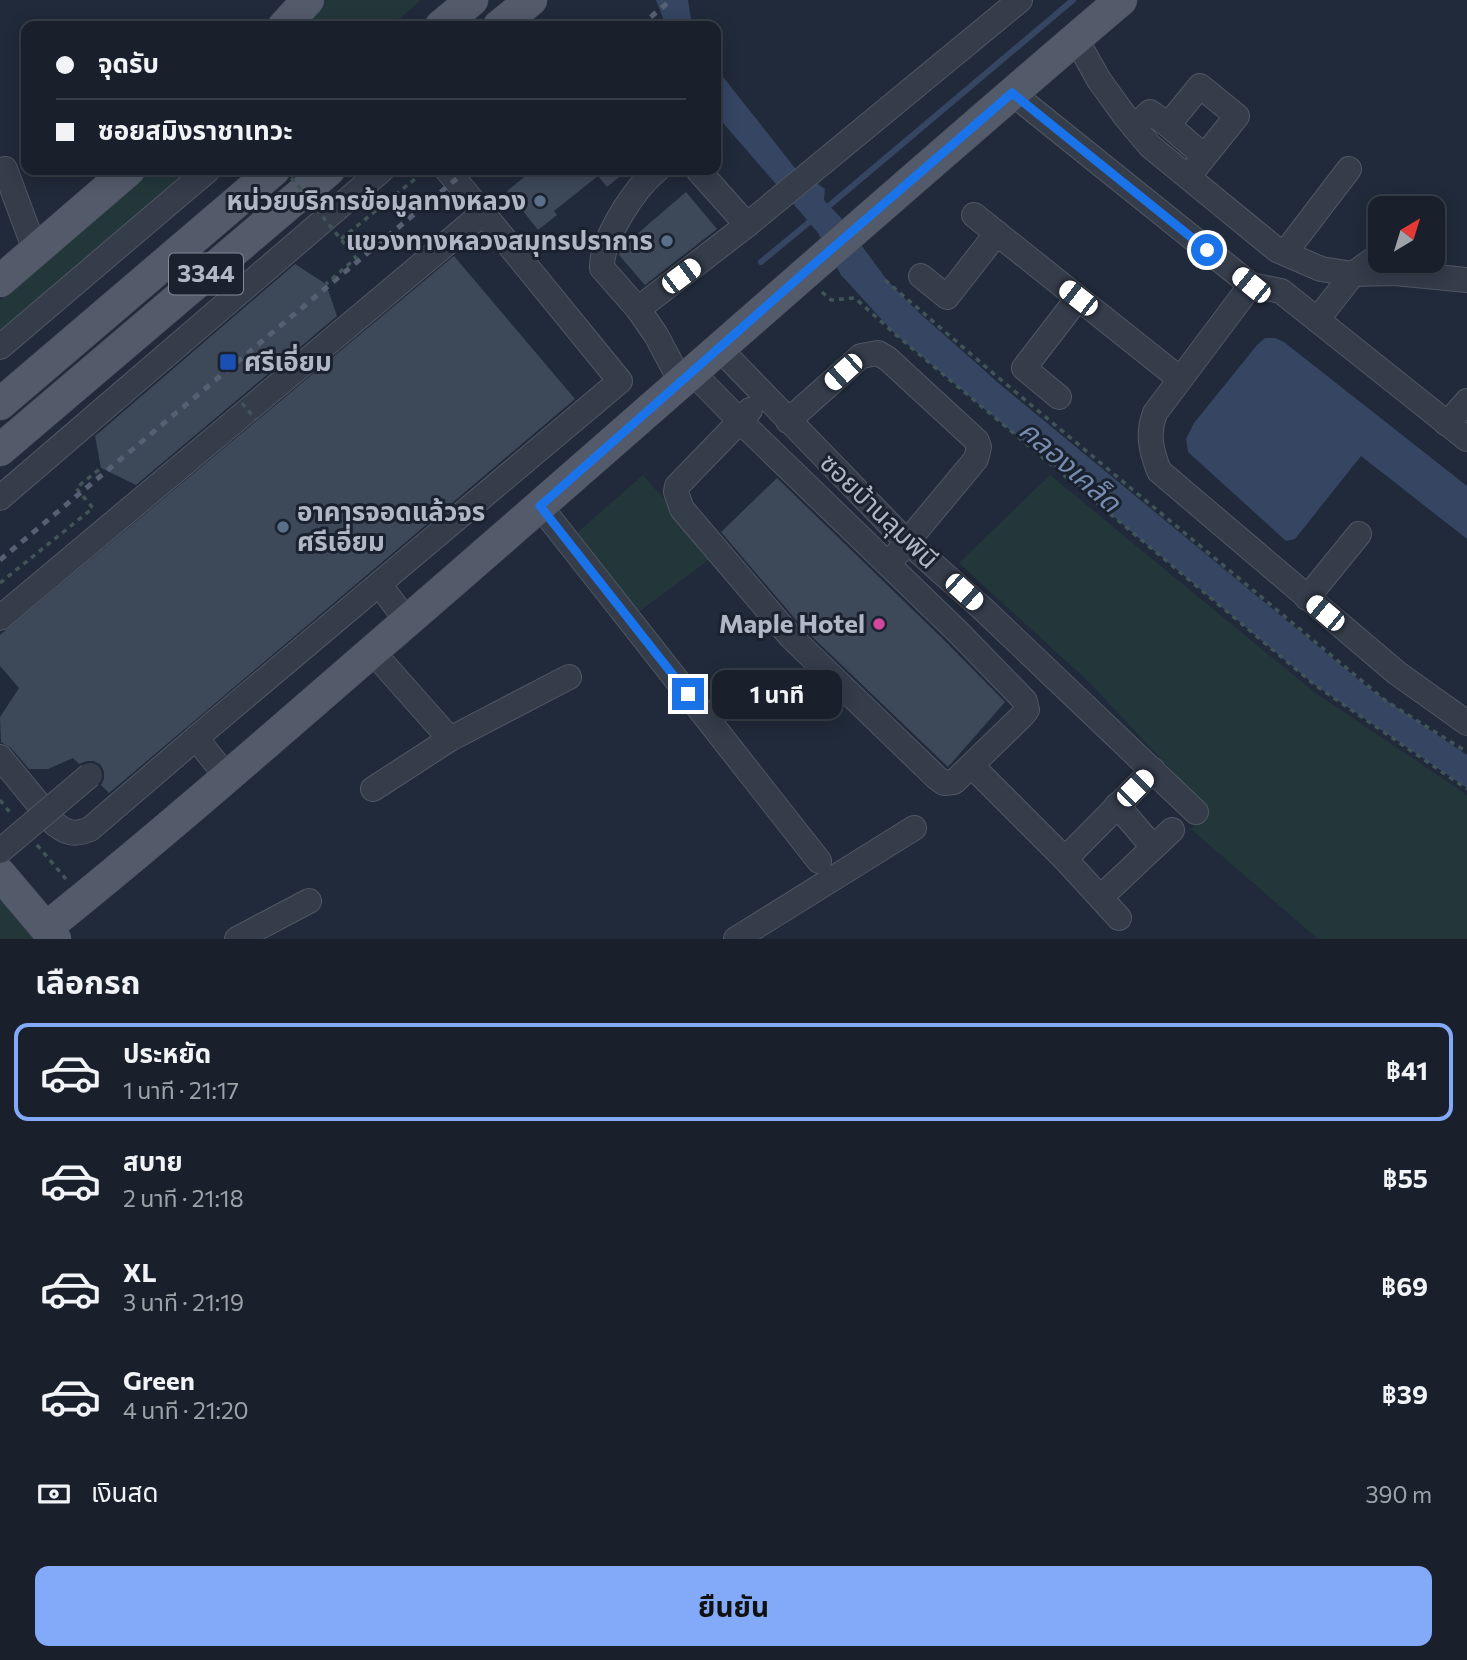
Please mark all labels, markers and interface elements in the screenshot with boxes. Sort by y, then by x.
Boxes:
text: จุดรับ [98,47,159,78]
text: ซอยสมิงราชาเทวะ [98,114,293,145]
place label: หน่วยบริการข้อมูลทางหลวง [227,184,526,217]
marker: หน่วยบริการข้อมูลทางหลวง [532,193,548,209]
north arrow [1368,196,1446,273]
map controls [1368,196,1445,273]
place label: แขวงทางหลวงสมุทรปราการ [346,224,653,257]
marker: แขวงทางหลวงสมุทรปราการ [659,233,675,249]
route start [1191,234,1223,266]
road number: 3344 [169,254,243,295]
car [658,255,705,297]
car [1229,264,1274,306]
car [1055,277,1102,319]
place label: ศรีเอี่ยม [244,344,332,376]
car [821,350,866,394]
marker: ศรีเอี่ยม [218,352,238,372]
water label: คลองเคล็ด [1013,412,1129,519]
street label: ซอยบ้านลุมพินี [813,446,945,575]
place label: อาคารจอดแล้วจร ศรีเอี่ยม [297,495,485,556]
marker: อาคารจอดแล้วจร ศรีเอี่ยม [275,519,291,535]
car [942,570,987,614]
car [1303,591,1348,635]
place label: Maple Hotel [719,607,865,638]
marker: Maple Hotel [871,616,887,632]
callout: 1 นาที [712,670,842,718]
route end [672,678,704,710]
text: 1 นาที [750,680,804,708]
car [1113,766,1158,810]
text: เลือกรถ [35,961,140,1001]
text: ประหยัด [123,1037,211,1068]
icon: car [39,1041,102,1104]
text: ฿41 [1386,1054,1428,1085]
text: 1 นาที · 21:17 [123,1076,239,1104]
text: สบาย [123,1145,183,1176]
icon: car [39,1149,102,1212]
text: ฿55 [1383,1162,1428,1193]
text: 2 นาที · 21:18 [123,1184,244,1212]
text: XL [123,1256,157,1287]
icon: car [39,1257,102,1320]
text: ฿69 [1381,1270,1428,1301]
text: 3 นาที · 21:19 [123,1288,244,1316]
text: Green [123,1364,195,1395]
icon: car [39,1365,102,1428]
text: ฿39 [1382,1378,1428,1409]
text: 4 นาที · 21:20 [123,1396,249,1424]
icon: cash [35,1475,73,1513]
text: เงินสด [91,1476,158,1507]
text: 390 m [1365,1480,1432,1508]
button: ยืนยัน [35,1566,1432,1646]

